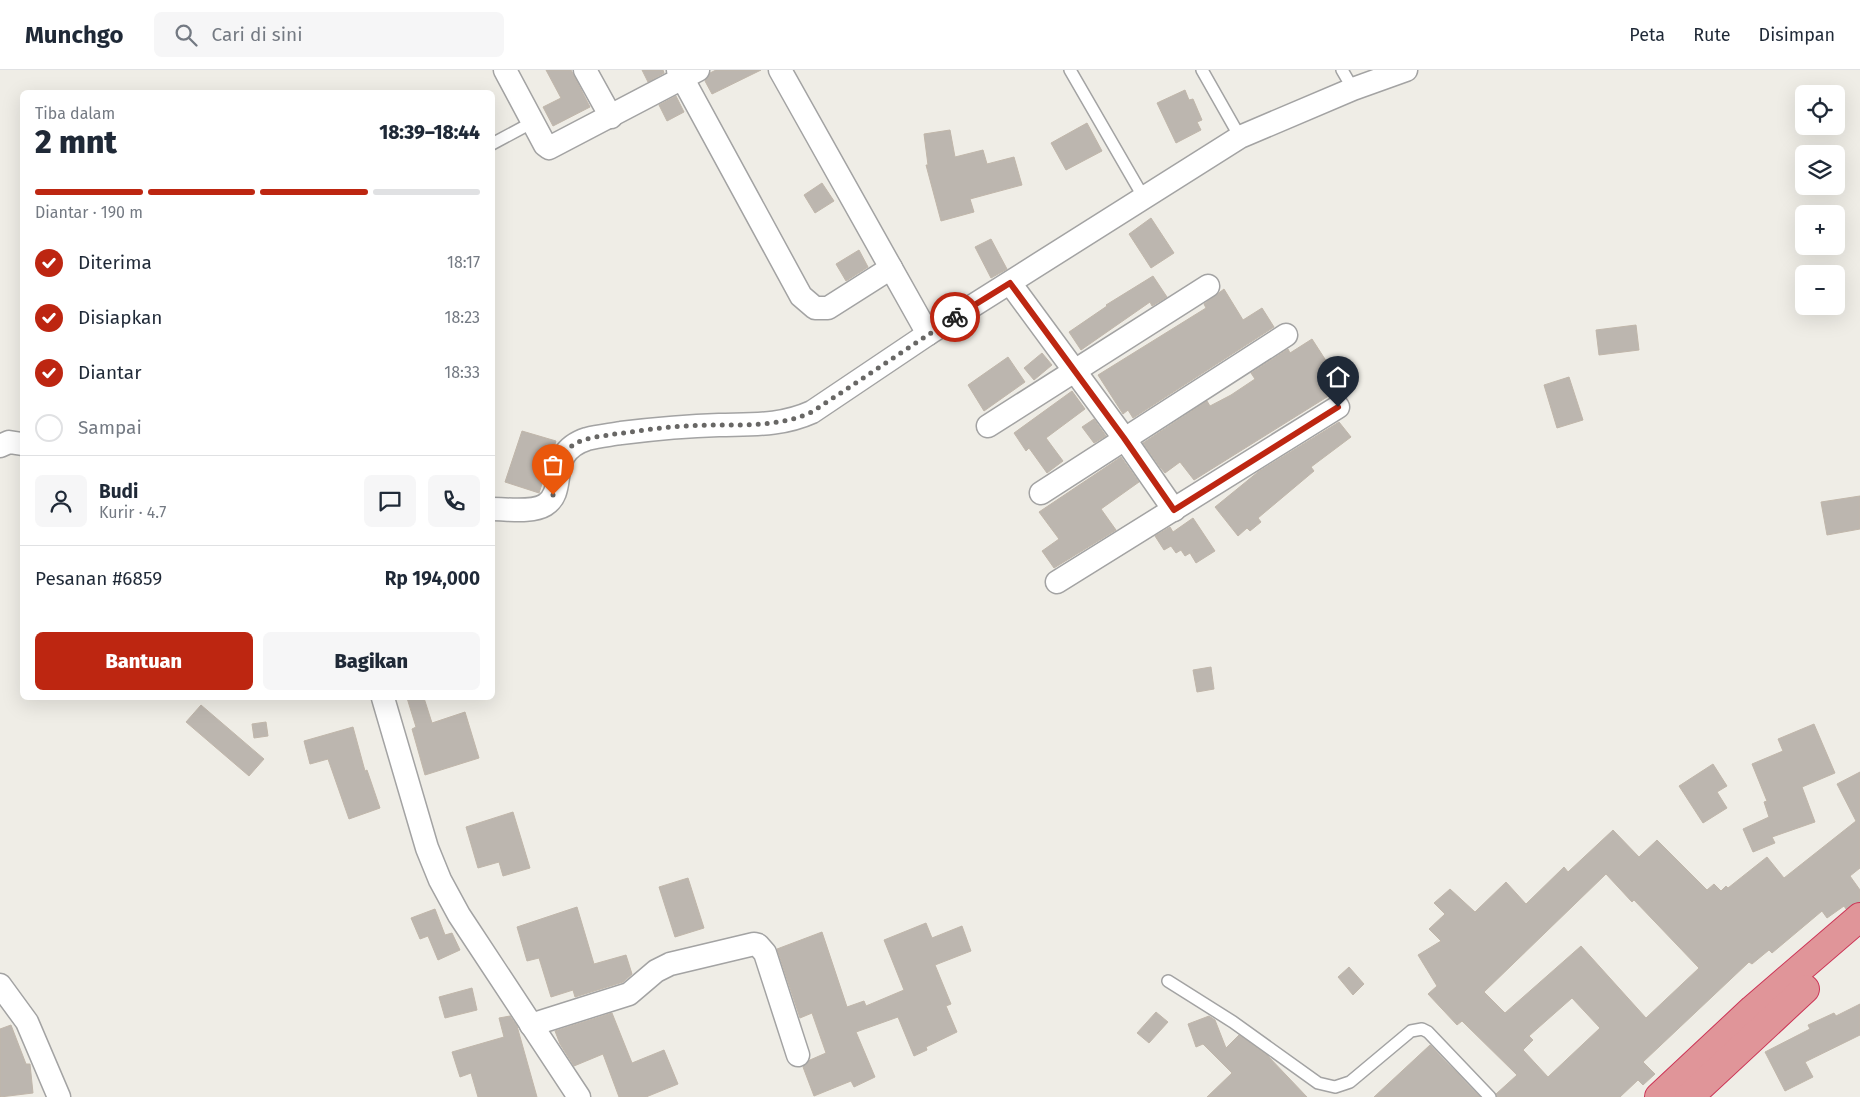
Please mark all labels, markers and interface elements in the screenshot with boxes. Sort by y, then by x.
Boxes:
search box [154,12,504,57]
text: Munchgo [25,21,124,49]
icon: search [172,21,200,49]
text: Cari di sini [212,23,303,46]
text: Peta [1629,24,1665,46]
text: Rute [1693,24,1731,46]
text: Disimpan [1759,24,1835,46]
map controls [1795,85,1845,315]
button: locate [1795,85,1845,135]
text: Tiba dalam [35,104,115,123]
text: 18:39–18:44 [379,121,480,144]
text: 2 mnt [35,123,117,161]
button: layers [1795,145,1845,195]
text: Diantar · 190 m [35,203,143,222]
button: + [1795,205,1845,255]
icon: check [35,249,63,277]
text: Diterima [78,251,152,274]
text: 18:17 [447,253,480,272]
button: − [1795,265,1845,315]
courier [930,292,980,342]
icon: bike [941,303,969,331]
icon: check [35,304,63,332]
text: Disiapkan [78,306,162,329]
text: 18:23 [445,308,480,327]
pin [1317,356,1359,407]
icon: check [35,359,63,387]
text: Diantar [78,361,141,384]
text: 18:33 [444,363,480,382]
icon: home [1324,363,1352,391]
text: Sampai [78,416,142,439]
pin [532,444,574,495]
icon: bag [539,451,567,479]
button: person [35,475,87,527]
button: chat [364,475,416,527]
button: phone [428,475,480,527]
text: Budi [99,480,138,503]
text: Kurir · 4.7 [99,503,166,522]
text: Pesanan #6859 [35,567,162,590]
text: Rp 194,000 [385,567,480,590]
button: Bantuan [35,632,253,690]
button: Bagikan [263,632,480,690]

